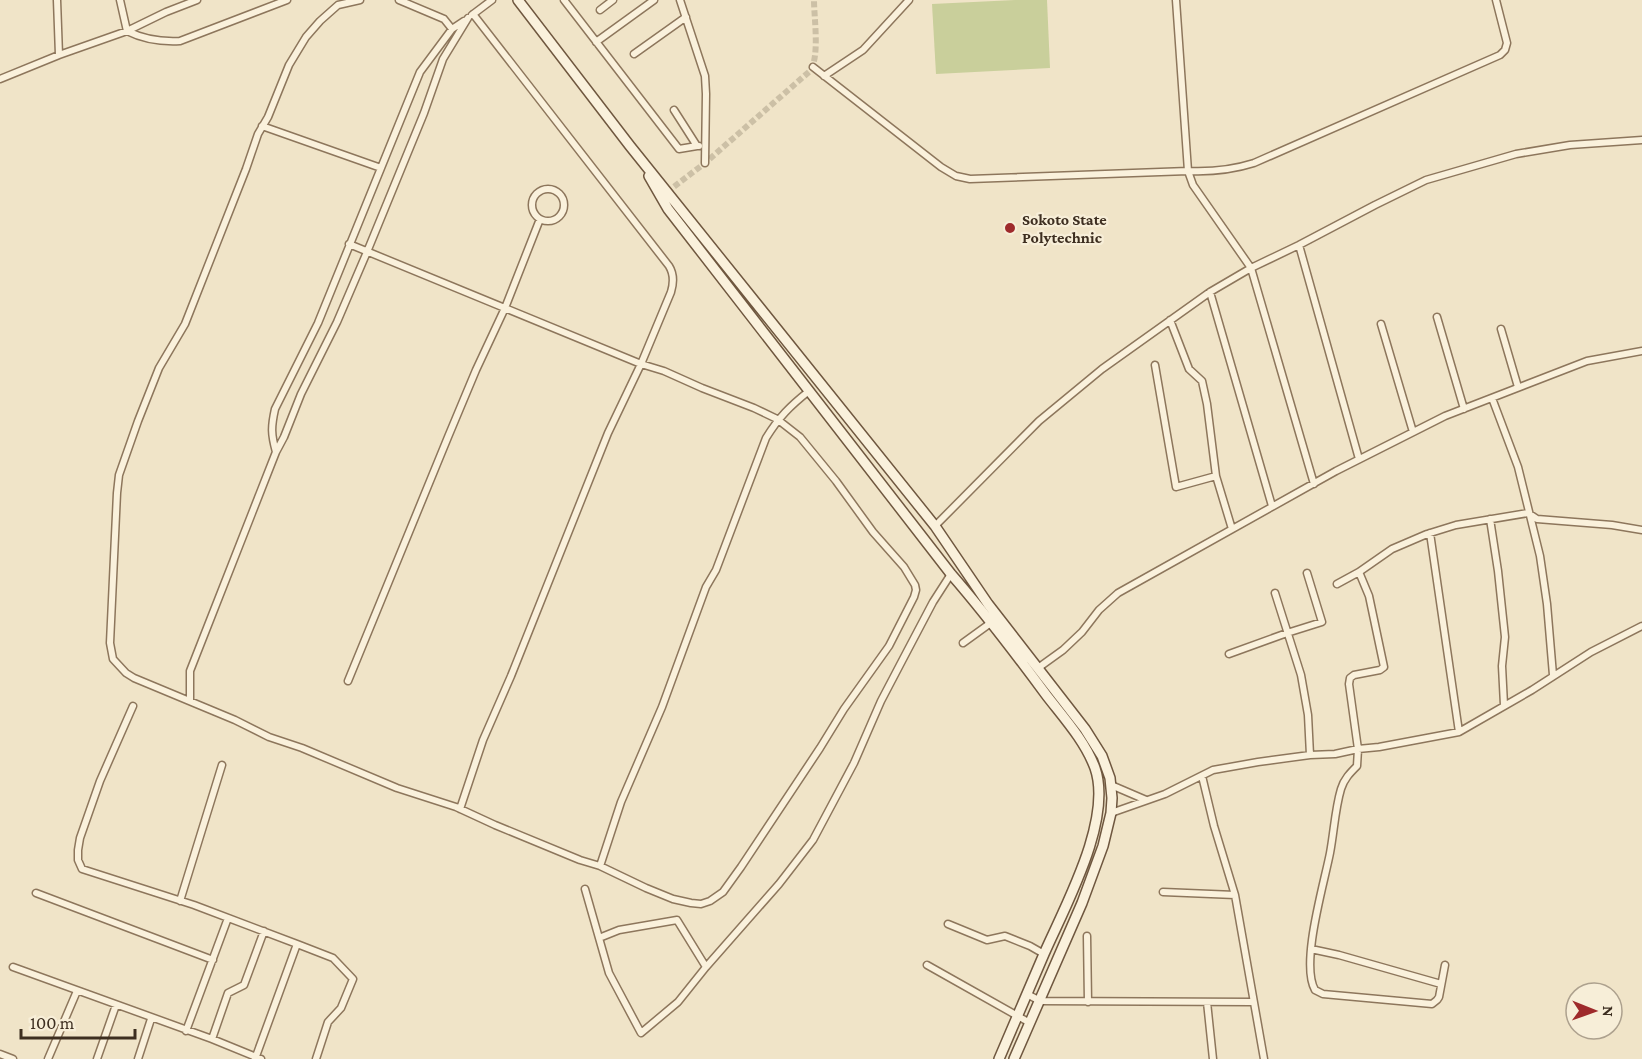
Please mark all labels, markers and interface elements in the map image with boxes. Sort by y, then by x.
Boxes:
place label: Sokoto State Polytechnic [1022,211,1107,246]
marker: Sokoto State Polytechnic [1003,221,1017,235]
north arrow [1564,981,1624,1041]
scale bar [21,1002,135,1040]
text: N [1600,1006,1617,1017]
text: 100 m [30,1013,75,1033]

